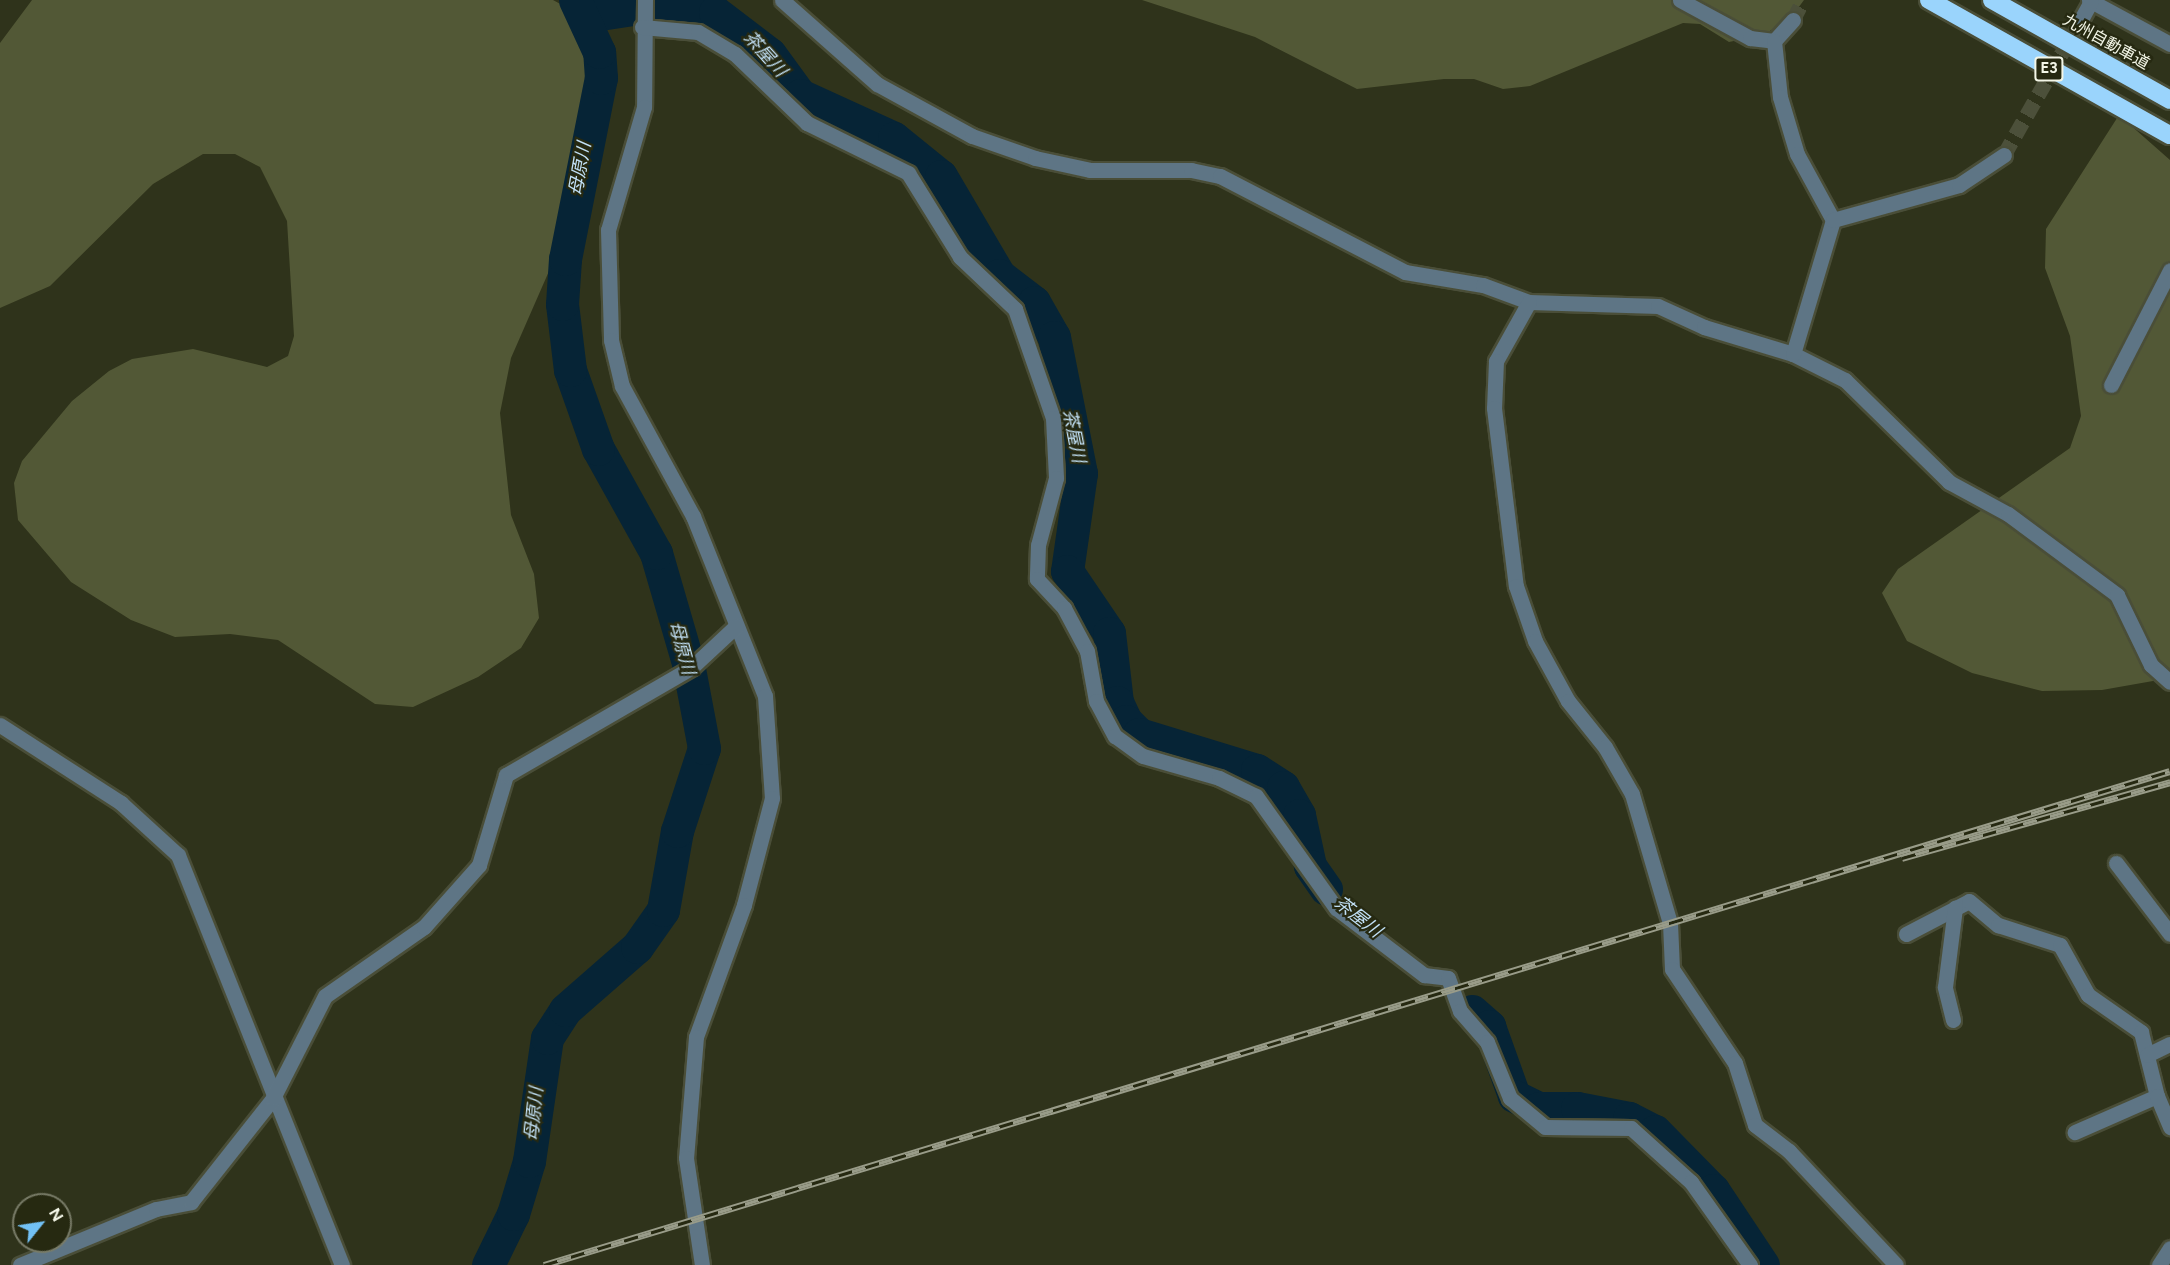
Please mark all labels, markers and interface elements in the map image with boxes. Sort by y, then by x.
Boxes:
street label: 九州自動車道 [2059,10,2153,74]
water label: 茶屋川 [739,27,791,81]
road number: E3 [2034,57,2064,81]
water label: 母原川 [565,141,595,197]
water label: 茶屋川 [1058,407,1090,465]
water label: 母原川 [665,619,699,677]
water label: 茶屋川 [1330,892,1386,942]
water label: 母原川 [520,1086,548,1142]
north arrow [12,1193,72,1253]
text: N [45,1205,68,1225]

